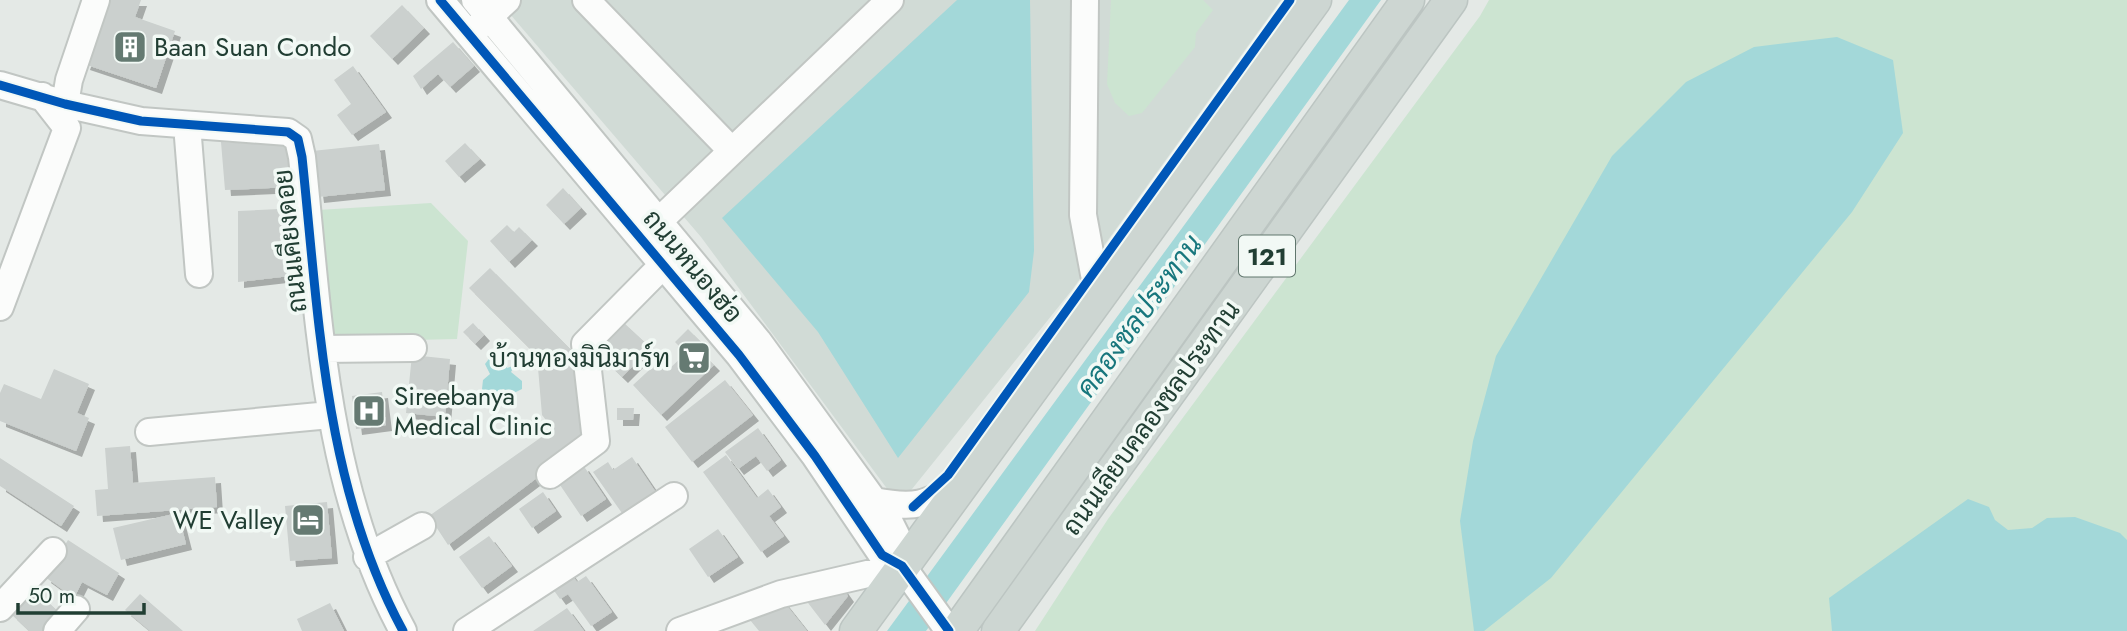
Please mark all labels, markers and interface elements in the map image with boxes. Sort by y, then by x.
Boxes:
building icon: Baan Suan Condo [111,28,149,66]
place label: Baan Suan Condo [154,28,352,66]
street label: ถนนเคียงดอย [264,167,316,315]
street label: ถนนหนองฮ่อ [634,201,752,331]
water label: คลองชลประทาน [1066,226,1212,406]
road number: 121 [1239,235,1295,276]
street label: ถนนเลียบคลองชลประทาน [1053,293,1249,543]
place label: บ้านทองมินิมาร์ท [489,339,670,377]
supermarket icon: บ้านทองมินิมาร์ท [675,339,713,377]
place label: Sireebanya Medical Clinic [394,377,552,445]
hospital icon: Sireebanya Medical Clinic [350,392,388,430]
place label: WE Valley [173,501,285,539]
hotel icon: WE Valley [289,501,327,539]
scale bar [18,572,144,616]
text: 50 m [28,581,75,611]

